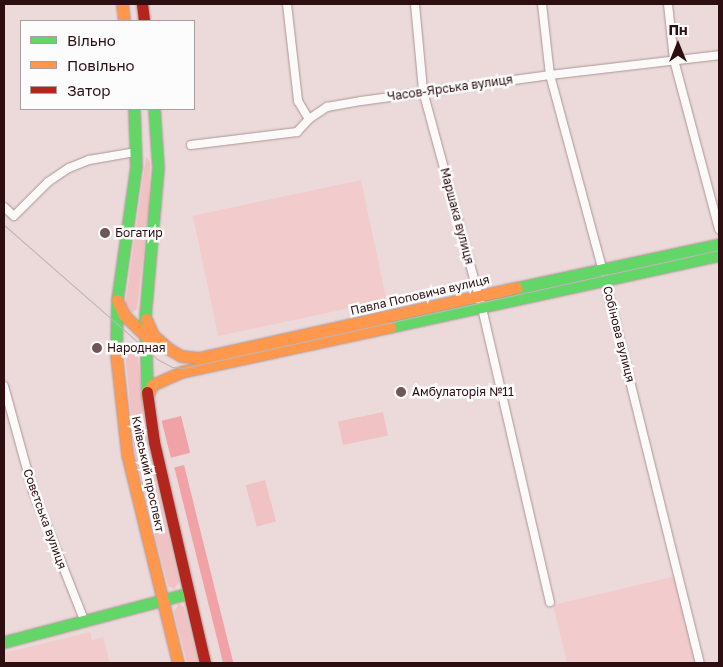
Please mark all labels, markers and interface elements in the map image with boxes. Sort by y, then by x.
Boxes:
legend [20,20,195,110]
north arrow [653,20,703,70]
text: Пн [668,21,688,38]
text: Вільно [67,31,116,49]
text: Повільно [67,56,135,74]
street label: Часов-Ярська вулиця [386,72,514,104]
text: Затор [67,81,110,99]
street label: Маршака вулиця [437,166,477,266]
place label: Богатир [115,226,163,240]
marker: Богатир [99,227,111,239]
street label: Павла Поповича вулиця [349,272,491,318]
street label: Собінова вулиця [600,284,638,384]
place label: Народная [107,341,166,355]
marker: Народная [91,342,103,354]
marker: Амбулаторія №11 [394,385,408,399]
place label: Амбулаторія №11 [412,385,514,399]
street label: Київський проспект [129,415,167,533]
street label: Совєтська вулиця [20,467,70,571]

